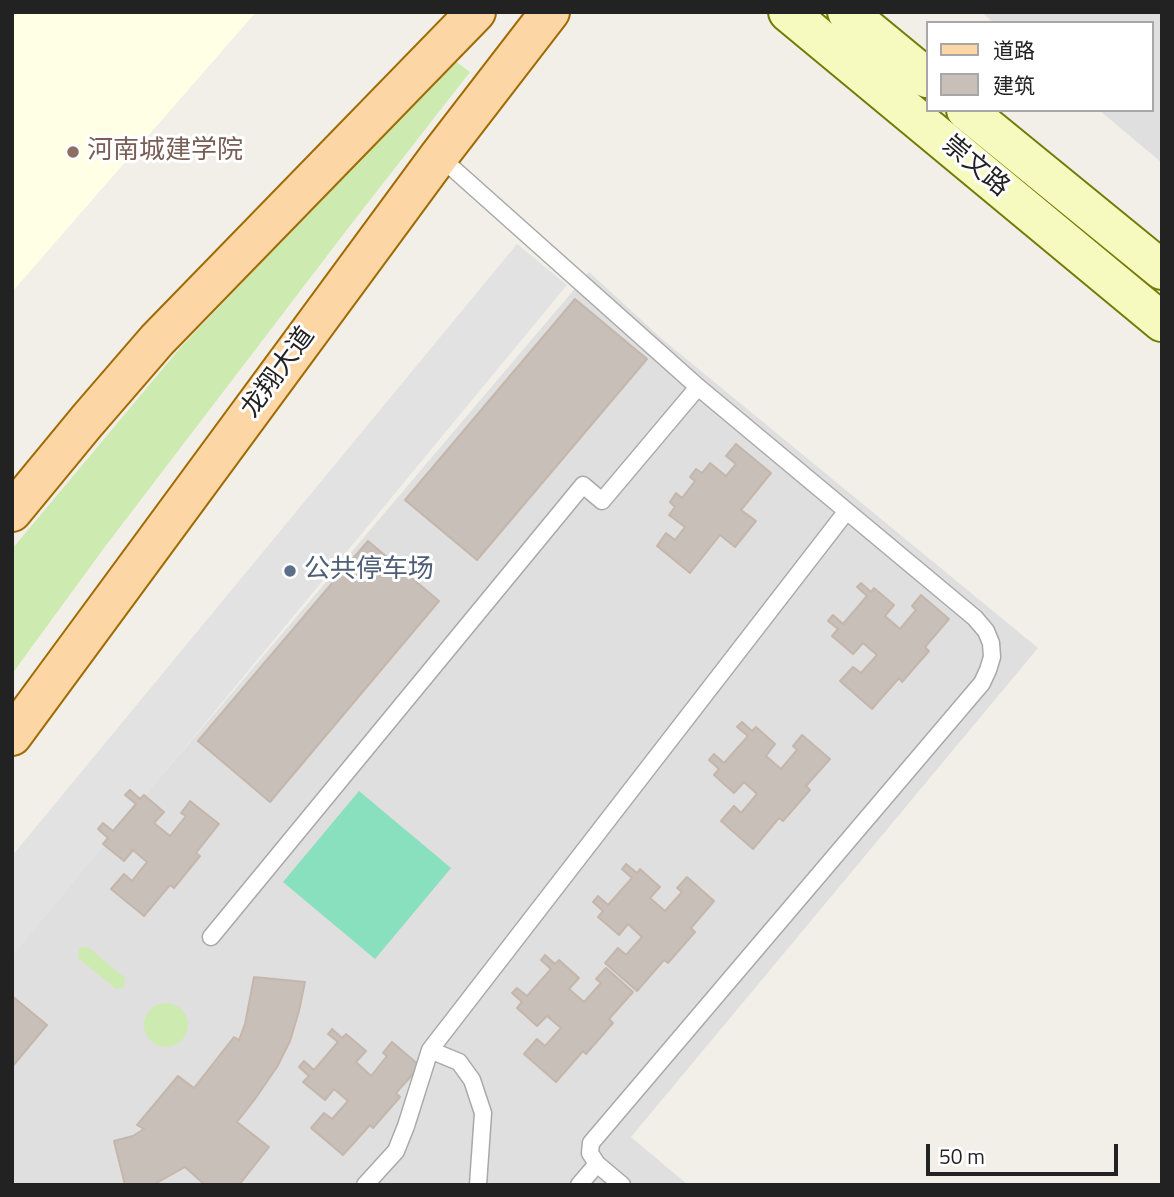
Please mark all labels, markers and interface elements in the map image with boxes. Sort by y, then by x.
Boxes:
legend [926,21,1153,112]
text: 道路 [993,34,1035,66]
text: 建筑 [993,69,1035,101]
street label: 崇文路 [935,130,1015,204]
place label: 河南城建学院 [87,136,243,168]
marker: 河南城建学院 [65,144,81,160]
street label: 龙翔大道 [236,322,322,424]
place label: 公共停车场 [304,555,434,587]
marker: 公共停车场 [282,563,298,579]
scale bar [929,1130,1122,1174]
text: 50 m [939,1140,985,1172]

